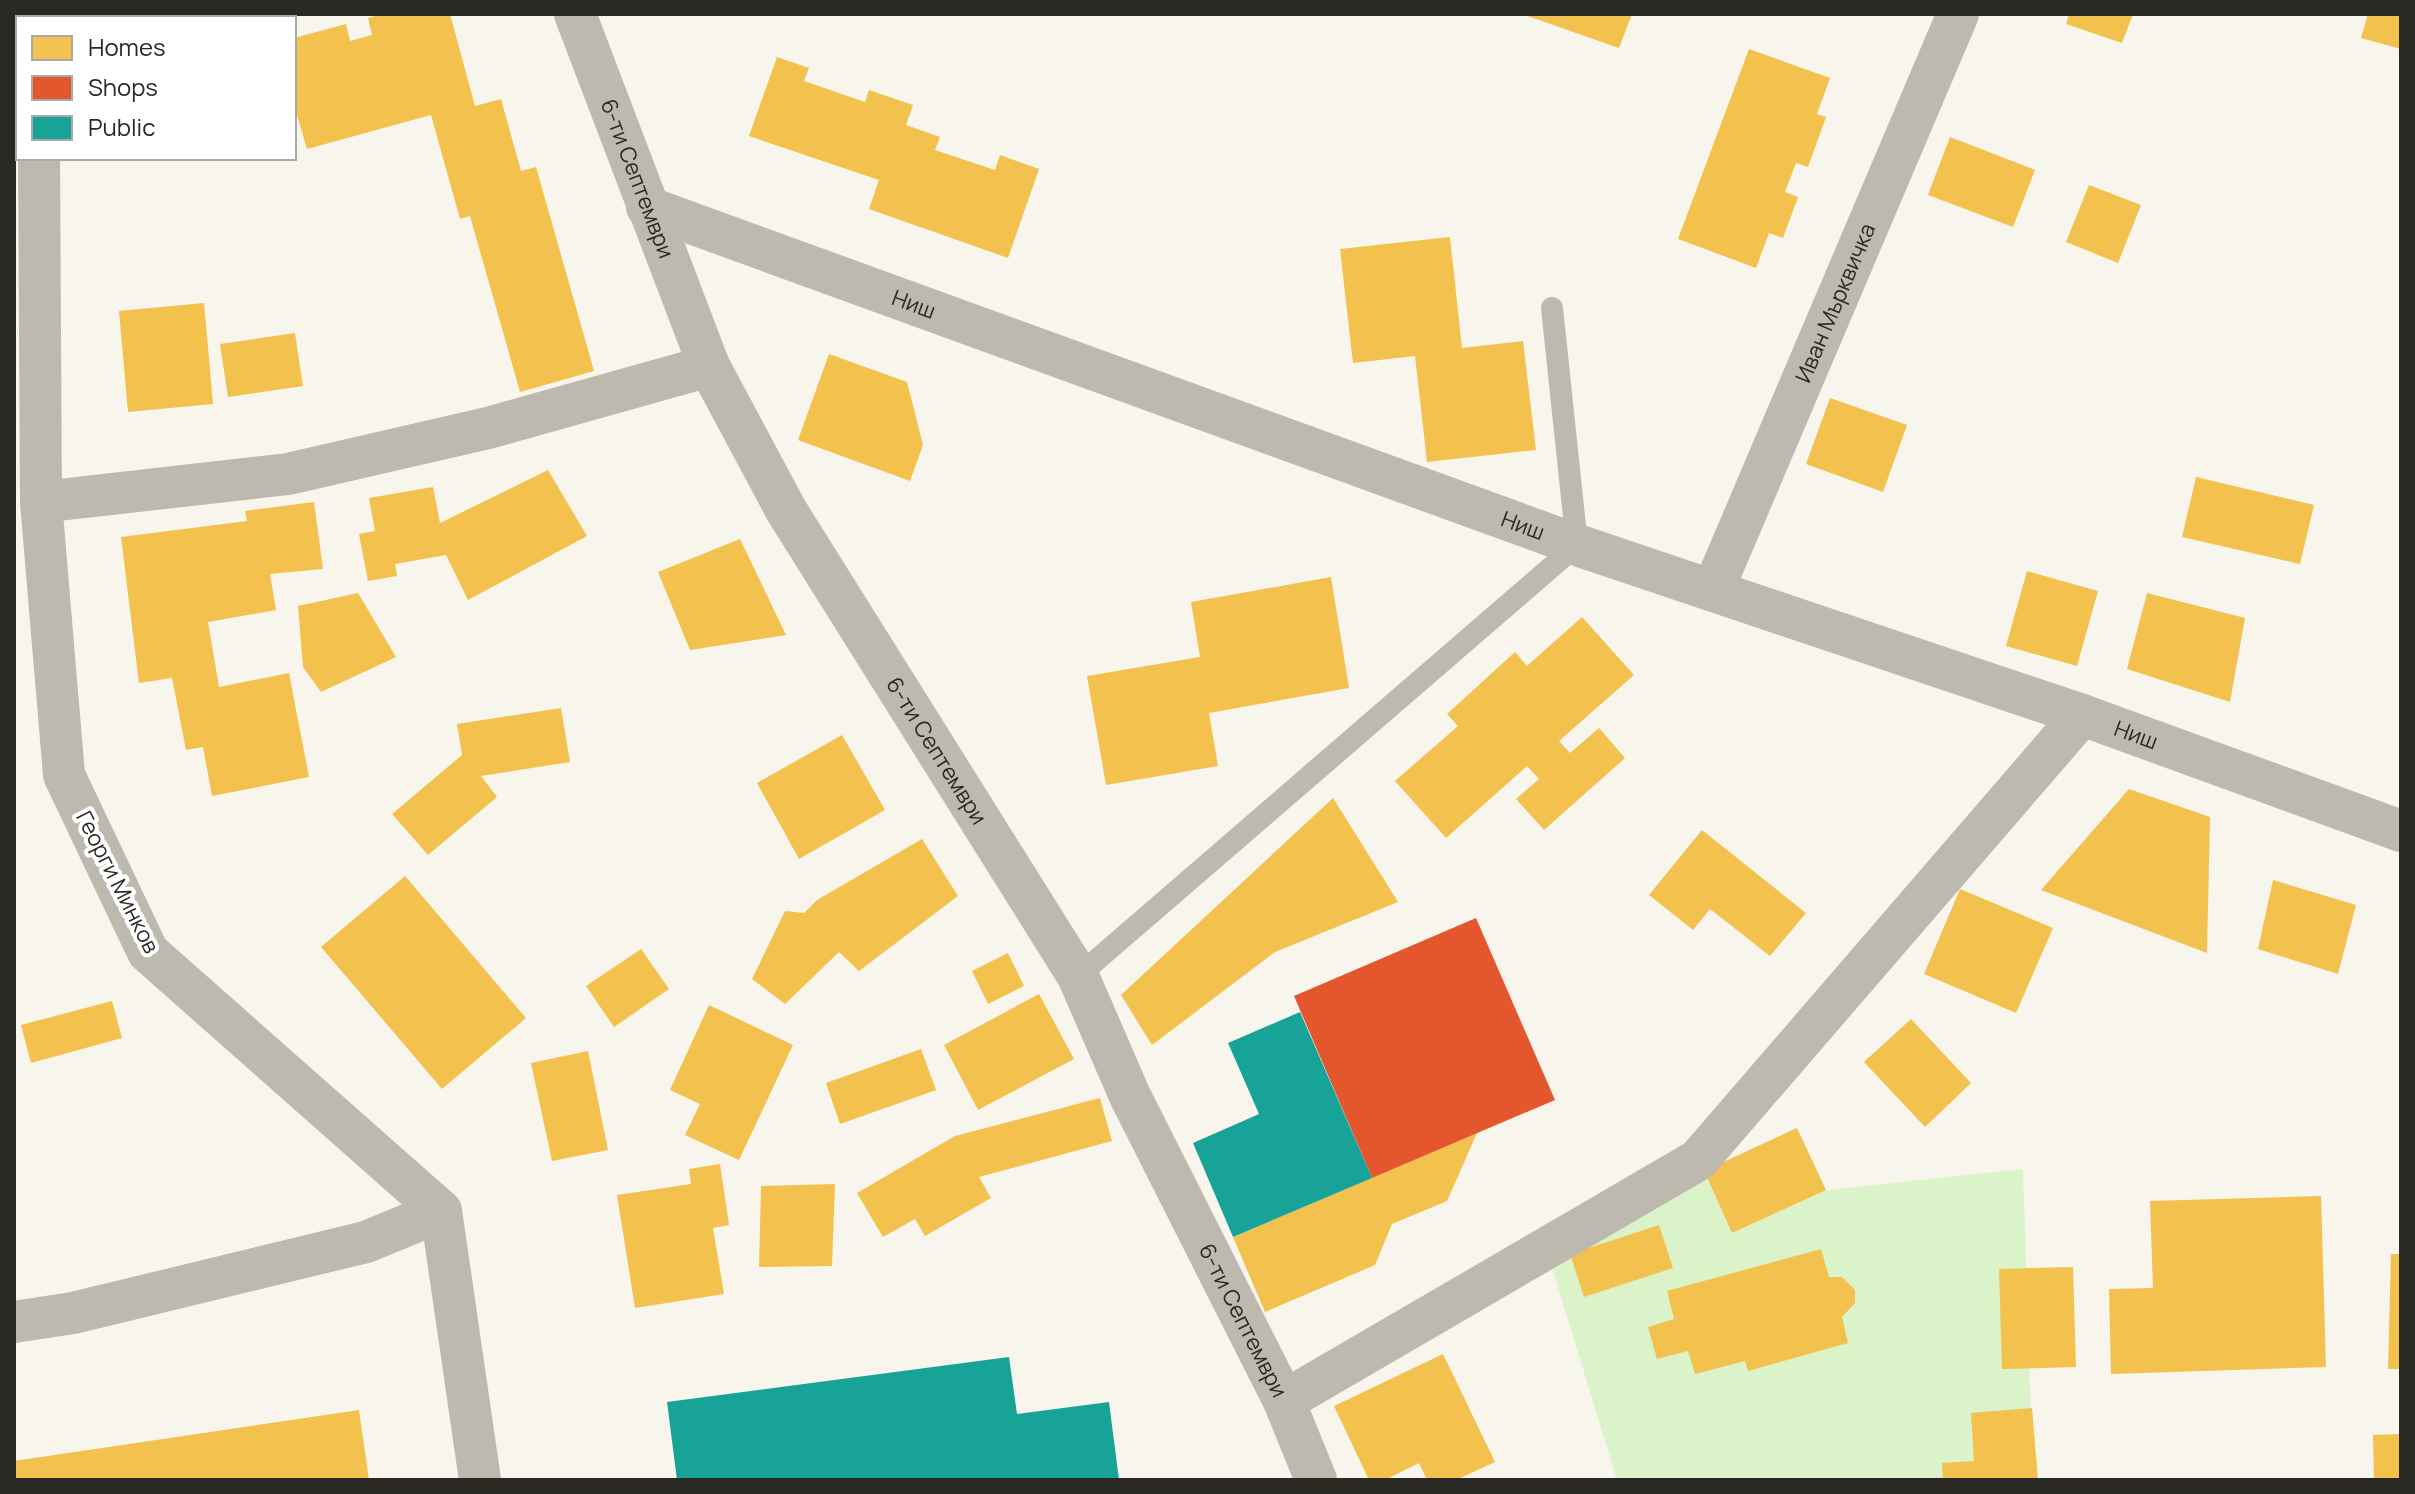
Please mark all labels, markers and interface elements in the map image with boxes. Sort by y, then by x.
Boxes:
legend [16,16,296,160]
text: Homes [88,30,166,63]
text: Shops [88,70,158,103]
street label: 6-ти Септември [594,94,682,263]
text: Public [88,110,155,143]
street label: Иван Мърквичка [1788,218,1882,387]
street label: Ниш [888,282,940,326]
street label: Ниш [1497,504,1549,547]
street label: 6-ти Септември [879,671,994,830]
street label: Ниш [2110,713,2162,756]
street label: Георги Минков [69,806,167,958]
street label: 6-ти Септември [1192,1238,1295,1402]

